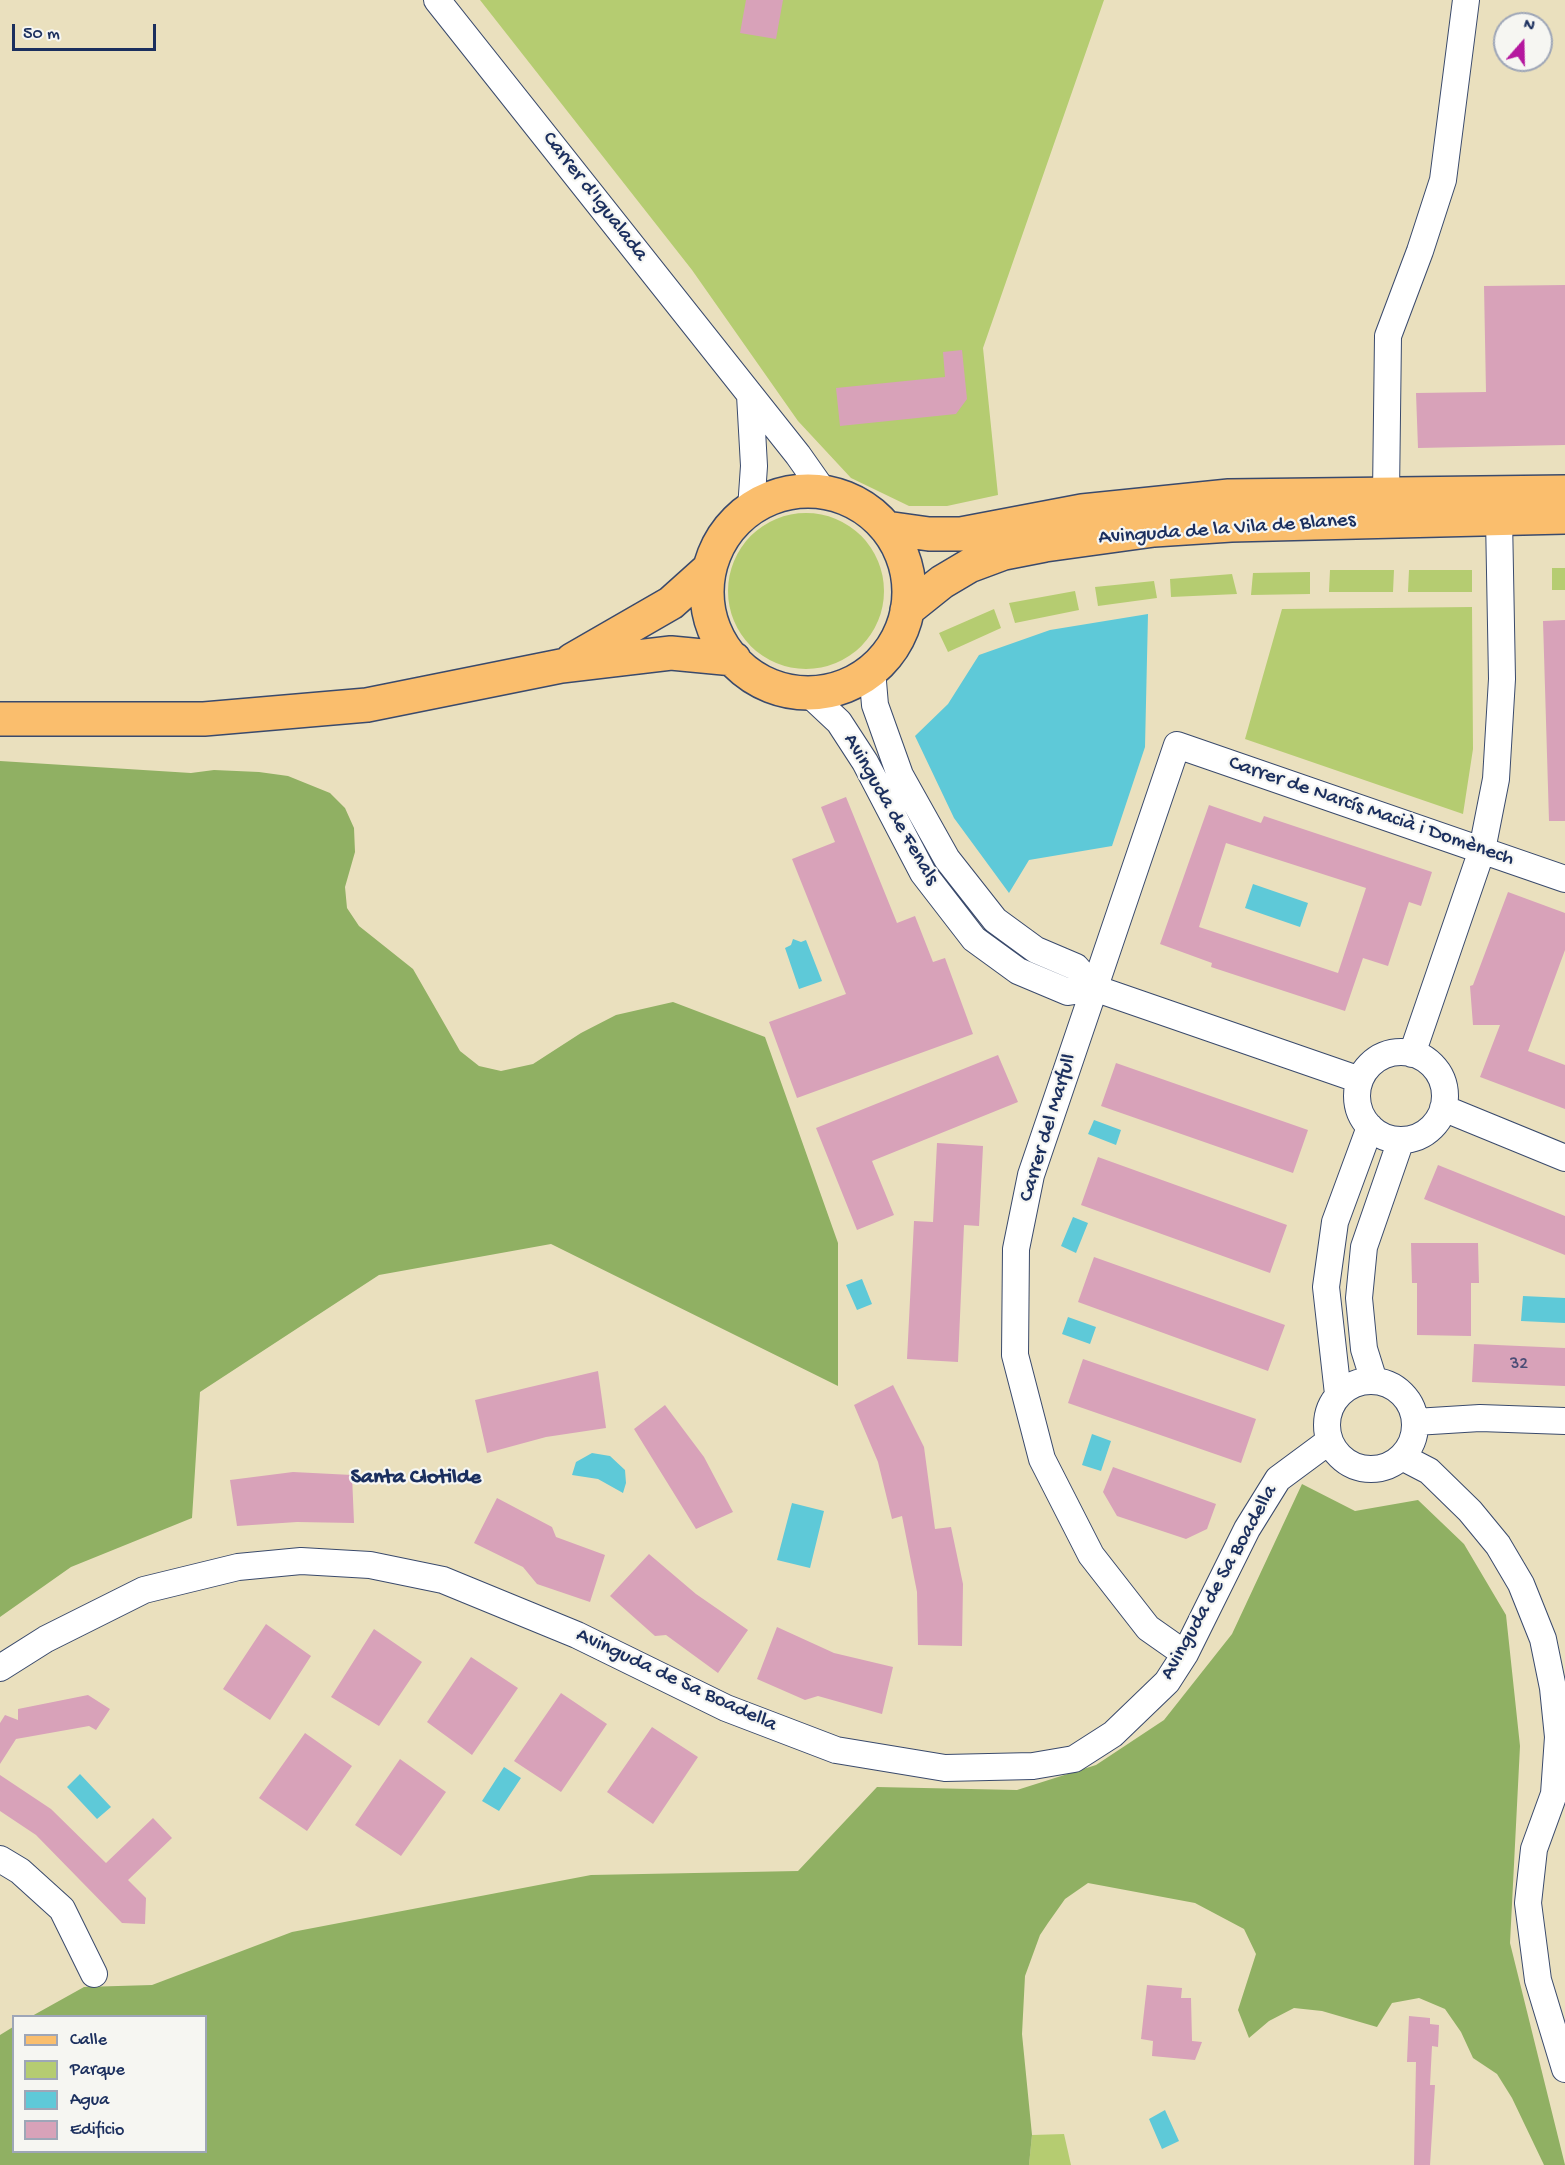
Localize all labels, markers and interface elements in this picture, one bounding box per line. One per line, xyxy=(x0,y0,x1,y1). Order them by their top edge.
scale bar xyxy=(15,12,159,50)
north arrow xyxy=(1493,12,1553,72)
text: N xyxy=(1520,16,1537,37)
text: 50 m xyxy=(23,24,60,45)
street label: Carrer d'Igualada xyxy=(536,127,652,267)
street label: Avinguda de la Vila de Blanes xyxy=(1098,508,1356,552)
street label: Avinguda de Fenals xyxy=(836,730,944,890)
street label: Carrer de Narcís Macià i Domènech xyxy=(1225,751,1517,873)
street label: Carrer del Marfull xyxy=(1015,1051,1083,1205)
house number: 32 xyxy=(1510,1354,1528,1376)
district label: Santa Clotilde xyxy=(351,1466,481,1492)
street label: Avinguda de Sa Boadella xyxy=(1156,1481,1284,1685)
street label: Avinguda de Sa Boadella xyxy=(572,1623,780,1739)
legend xyxy=(12,2015,207,2153)
text: Calle xyxy=(70,2030,107,2051)
text: Parque xyxy=(70,2060,125,2081)
text: Agua xyxy=(70,2090,109,2111)
text: Edificio xyxy=(70,2120,124,2141)

